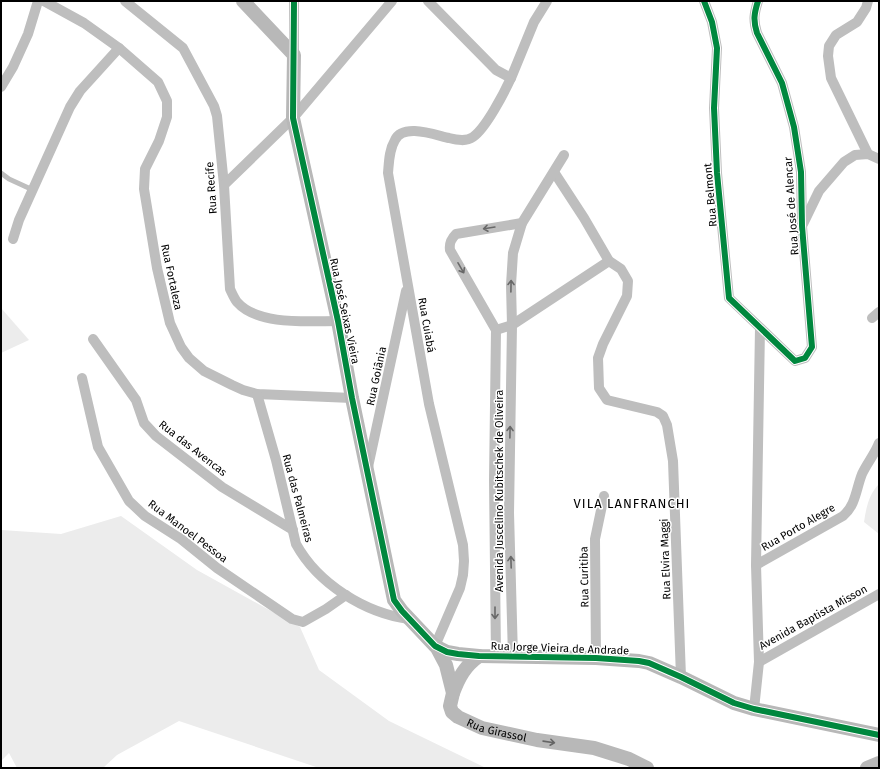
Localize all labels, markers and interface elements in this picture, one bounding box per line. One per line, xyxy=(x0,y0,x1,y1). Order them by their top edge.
street label: Rua José de Alencar xyxy=(782,156,801,256)
street label: Rua Recife xyxy=(203,161,220,215)
street label: Rua Belmont xyxy=(701,162,720,227)
one-way arrow xyxy=(483,224,496,232)
street label: Rua Fortaleza xyxy=(158,243,185,311)
street label: Rua José Seixas Vieira xyxy=(327,257,362,365)
one-way arrow xyxy=(457,262,465,274)
one-way arrow xyxy=(507,280,515,293)
street label: Rua Cuiabá xyxy=(415,296,438,354)
street label: Rua Goiânia xyxy=(364,345,389,407)
street label: Avenida Juscelino Kubitschek de Oliveira xyxy=(493,390,506,592)
street label: Rua das Avencas xyxy=(156,418,229,479)
one-way arrow xyxy=(506,426,514,439)
street label: Rua das Palmeiras xyxy=(279,453,316,544)
district label: VILA LANFRANCHI xyxy=(574,496,690,511)
street label: Rua Manoel Pessoa xyxy=(145,497,230,565)
street label: Rua Porto Alegre xyxy=(759,501,837,554)
street label: Rua Elvira Maggi xyxy=(658,518,673,600)
street label: Rua Curitiba xyxy=(577,546,592,608)
one-way arrow xyxy=(507,556,515,569)
street label: Avenida Baptista Misson xyxy=(757,582,870,653)
one-way arrow xyxy=(491,606,499,619)
street label: Rua Jorge Vieira de Andrade xyxy=(491,640,629,657)
street label: Rua Girassol xyxy=(465,716,528,745)
one-way arrow xyxy=(542,738,555,746)

